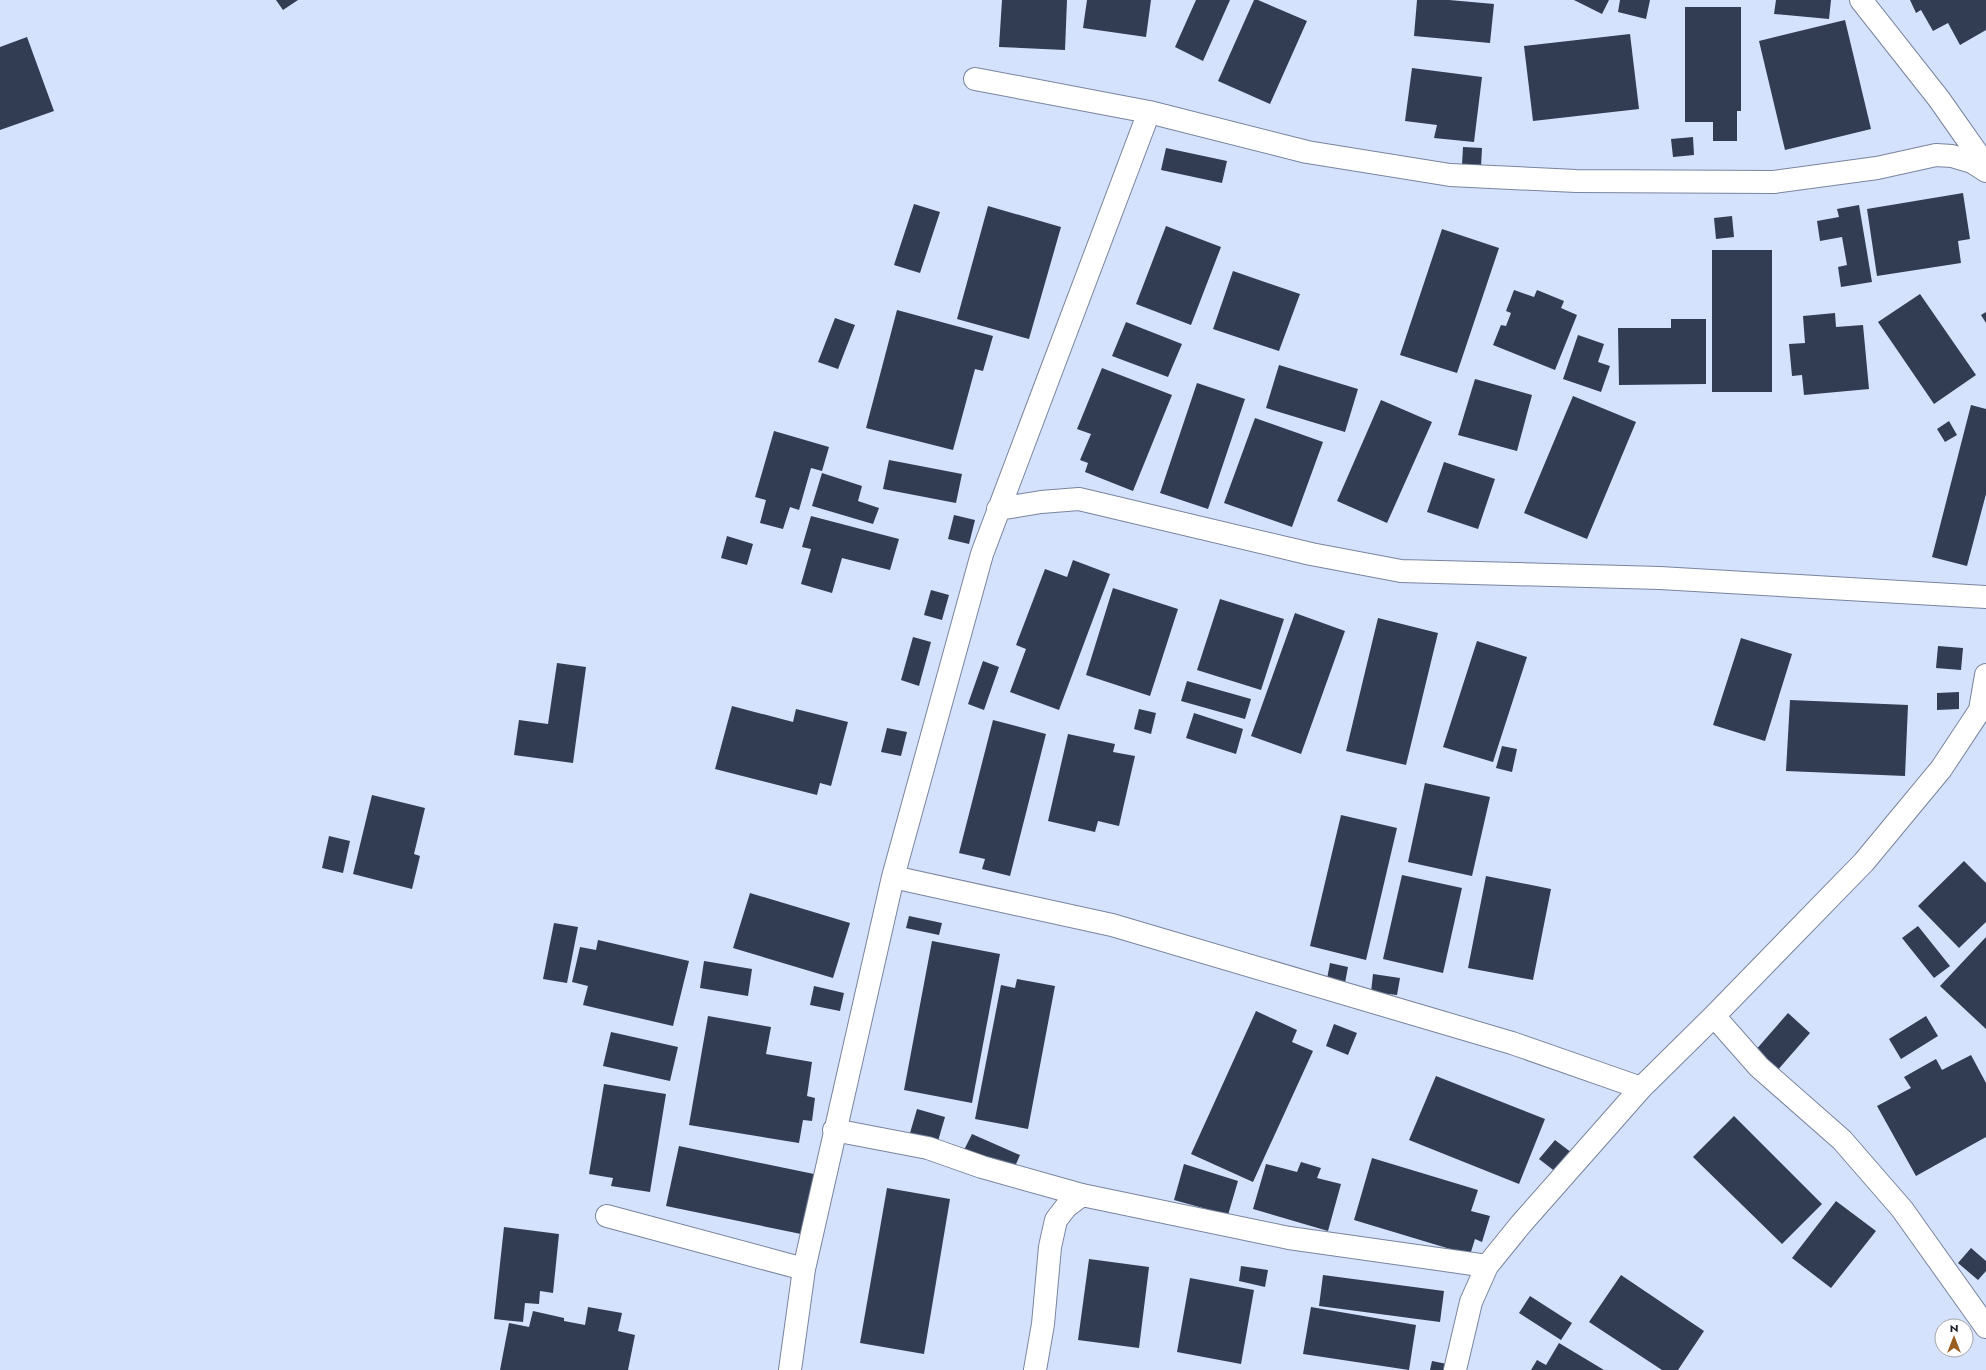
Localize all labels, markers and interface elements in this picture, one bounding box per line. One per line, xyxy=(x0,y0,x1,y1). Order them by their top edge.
north arrow xyxy=(1934,1318,1974,1358)
text: N xyxy=(1950,1320,1958,1336)

